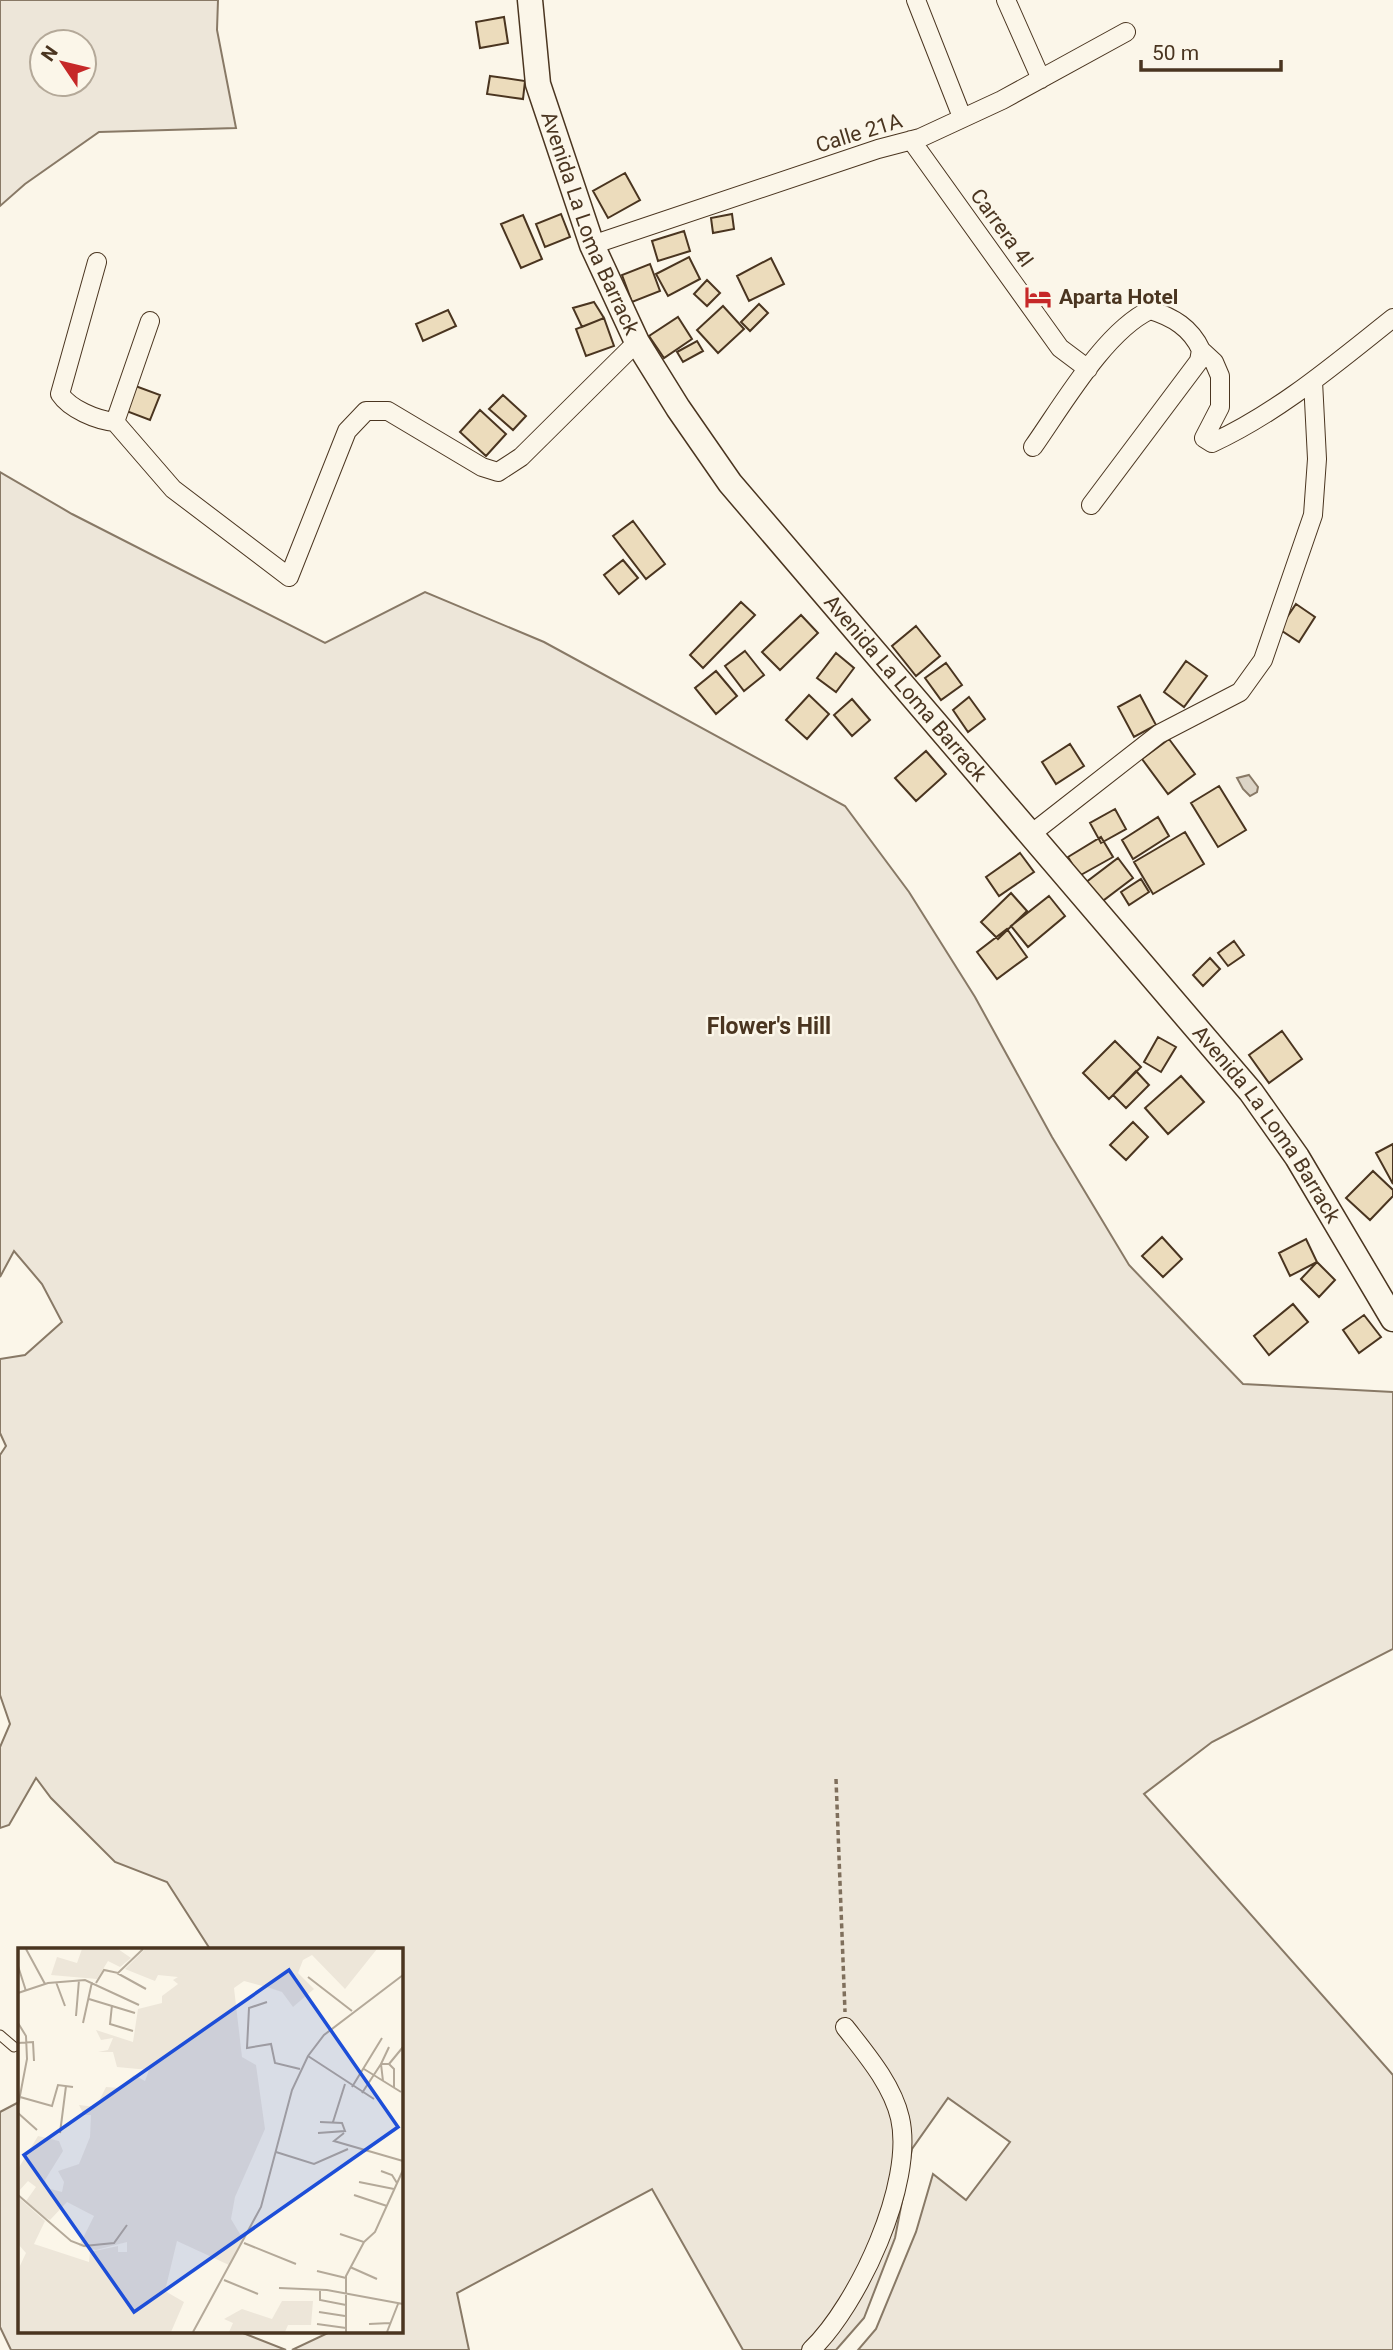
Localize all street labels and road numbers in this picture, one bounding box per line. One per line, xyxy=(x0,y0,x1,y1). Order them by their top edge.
street label: Calle 21A xyxy=(813,108,905,157)
street label: Avenida La Loma Barrack xyxy=(536,109,644,339)
street label: Carrera 4I xyxy=(966,184,1038,272)
street label: Avenida La Loma Barrack xyxy=(819,590,992,786)
street label: Avenida La Loma Barrack xyxy=(1188,1021,1345,1228)

